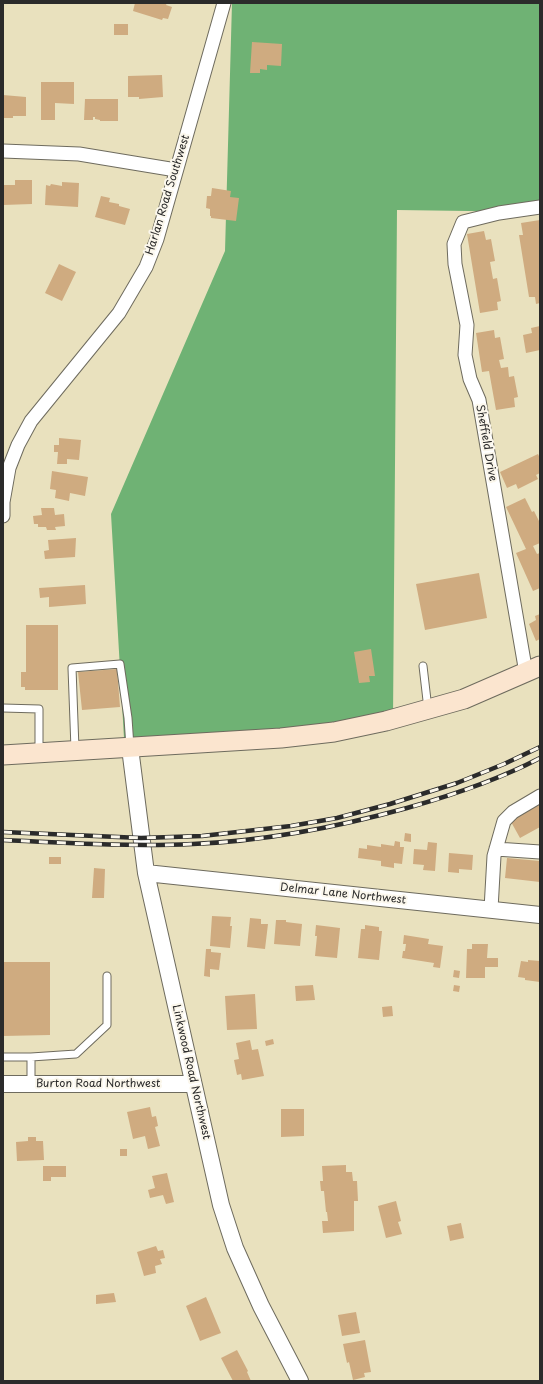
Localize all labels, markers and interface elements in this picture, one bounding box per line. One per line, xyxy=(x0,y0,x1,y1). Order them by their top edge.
street label: Harlan Road Southwest xyxy=(143,133,193,257)
street label: Sheffield Drive xyxy=(473,404,499,482)
street label: Delmar Lane Northwest xyxy=(279,881,407,907)
street label: Linkwood Road Northwest xyxy=(169,1003,213,1141)
street label: Burton Road Northwest xyxy=(36,1077,160,1091)

